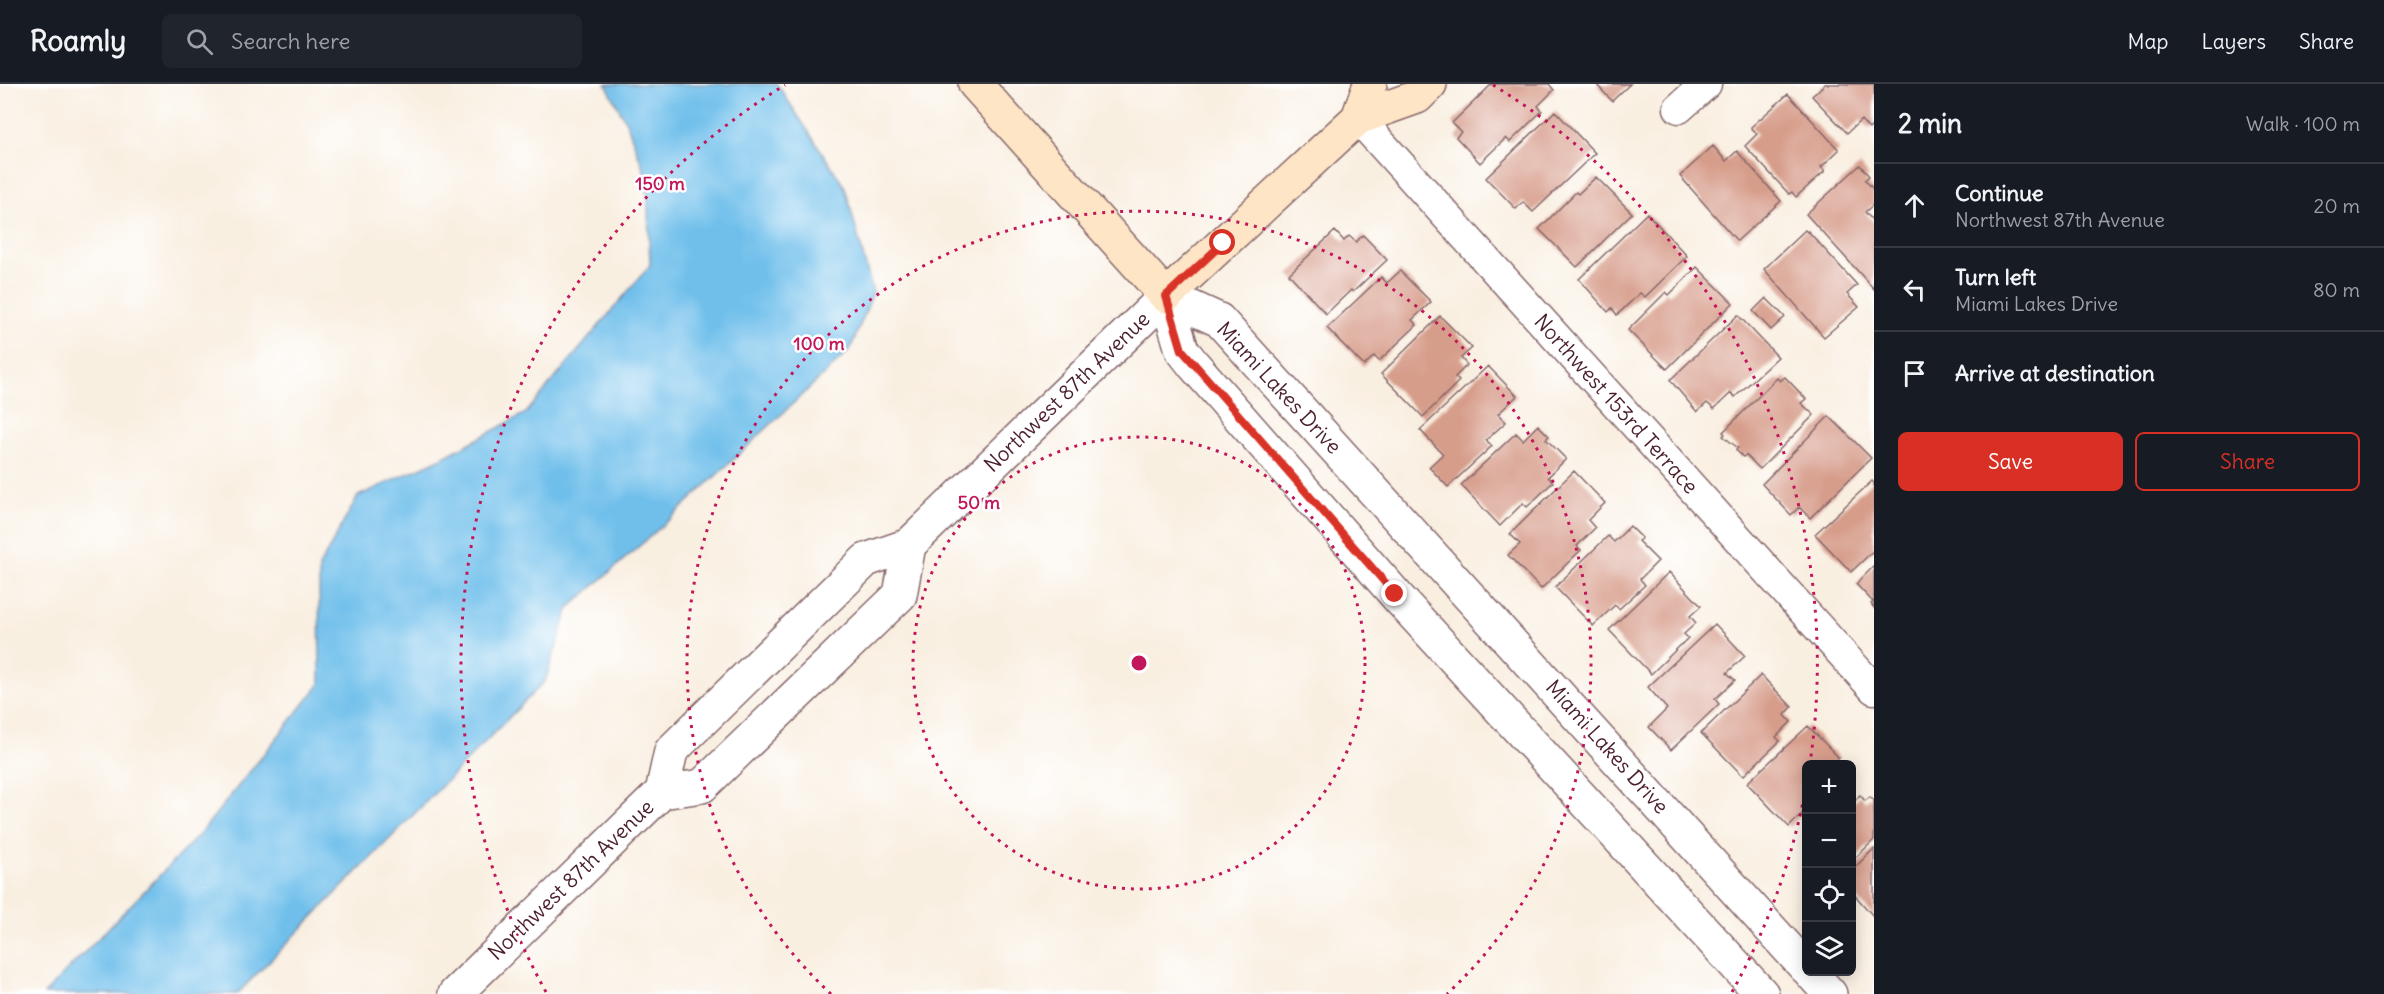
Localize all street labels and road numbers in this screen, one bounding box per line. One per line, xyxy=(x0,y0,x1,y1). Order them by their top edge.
street label: Northwest 87th Avenue xyxy=(978,305,1155,478)
street label: Northwest 153rd Terrace xyxy=(1529,308,1704,499)
street label: Miami Lakes Drive xyxy=(1211,316,1348,459)
street label: Miami Lakes Drive xyxy=(1540,674,1675,819)
street label: Northwest 87th Avenue xyxy=(482,793,659,966)

